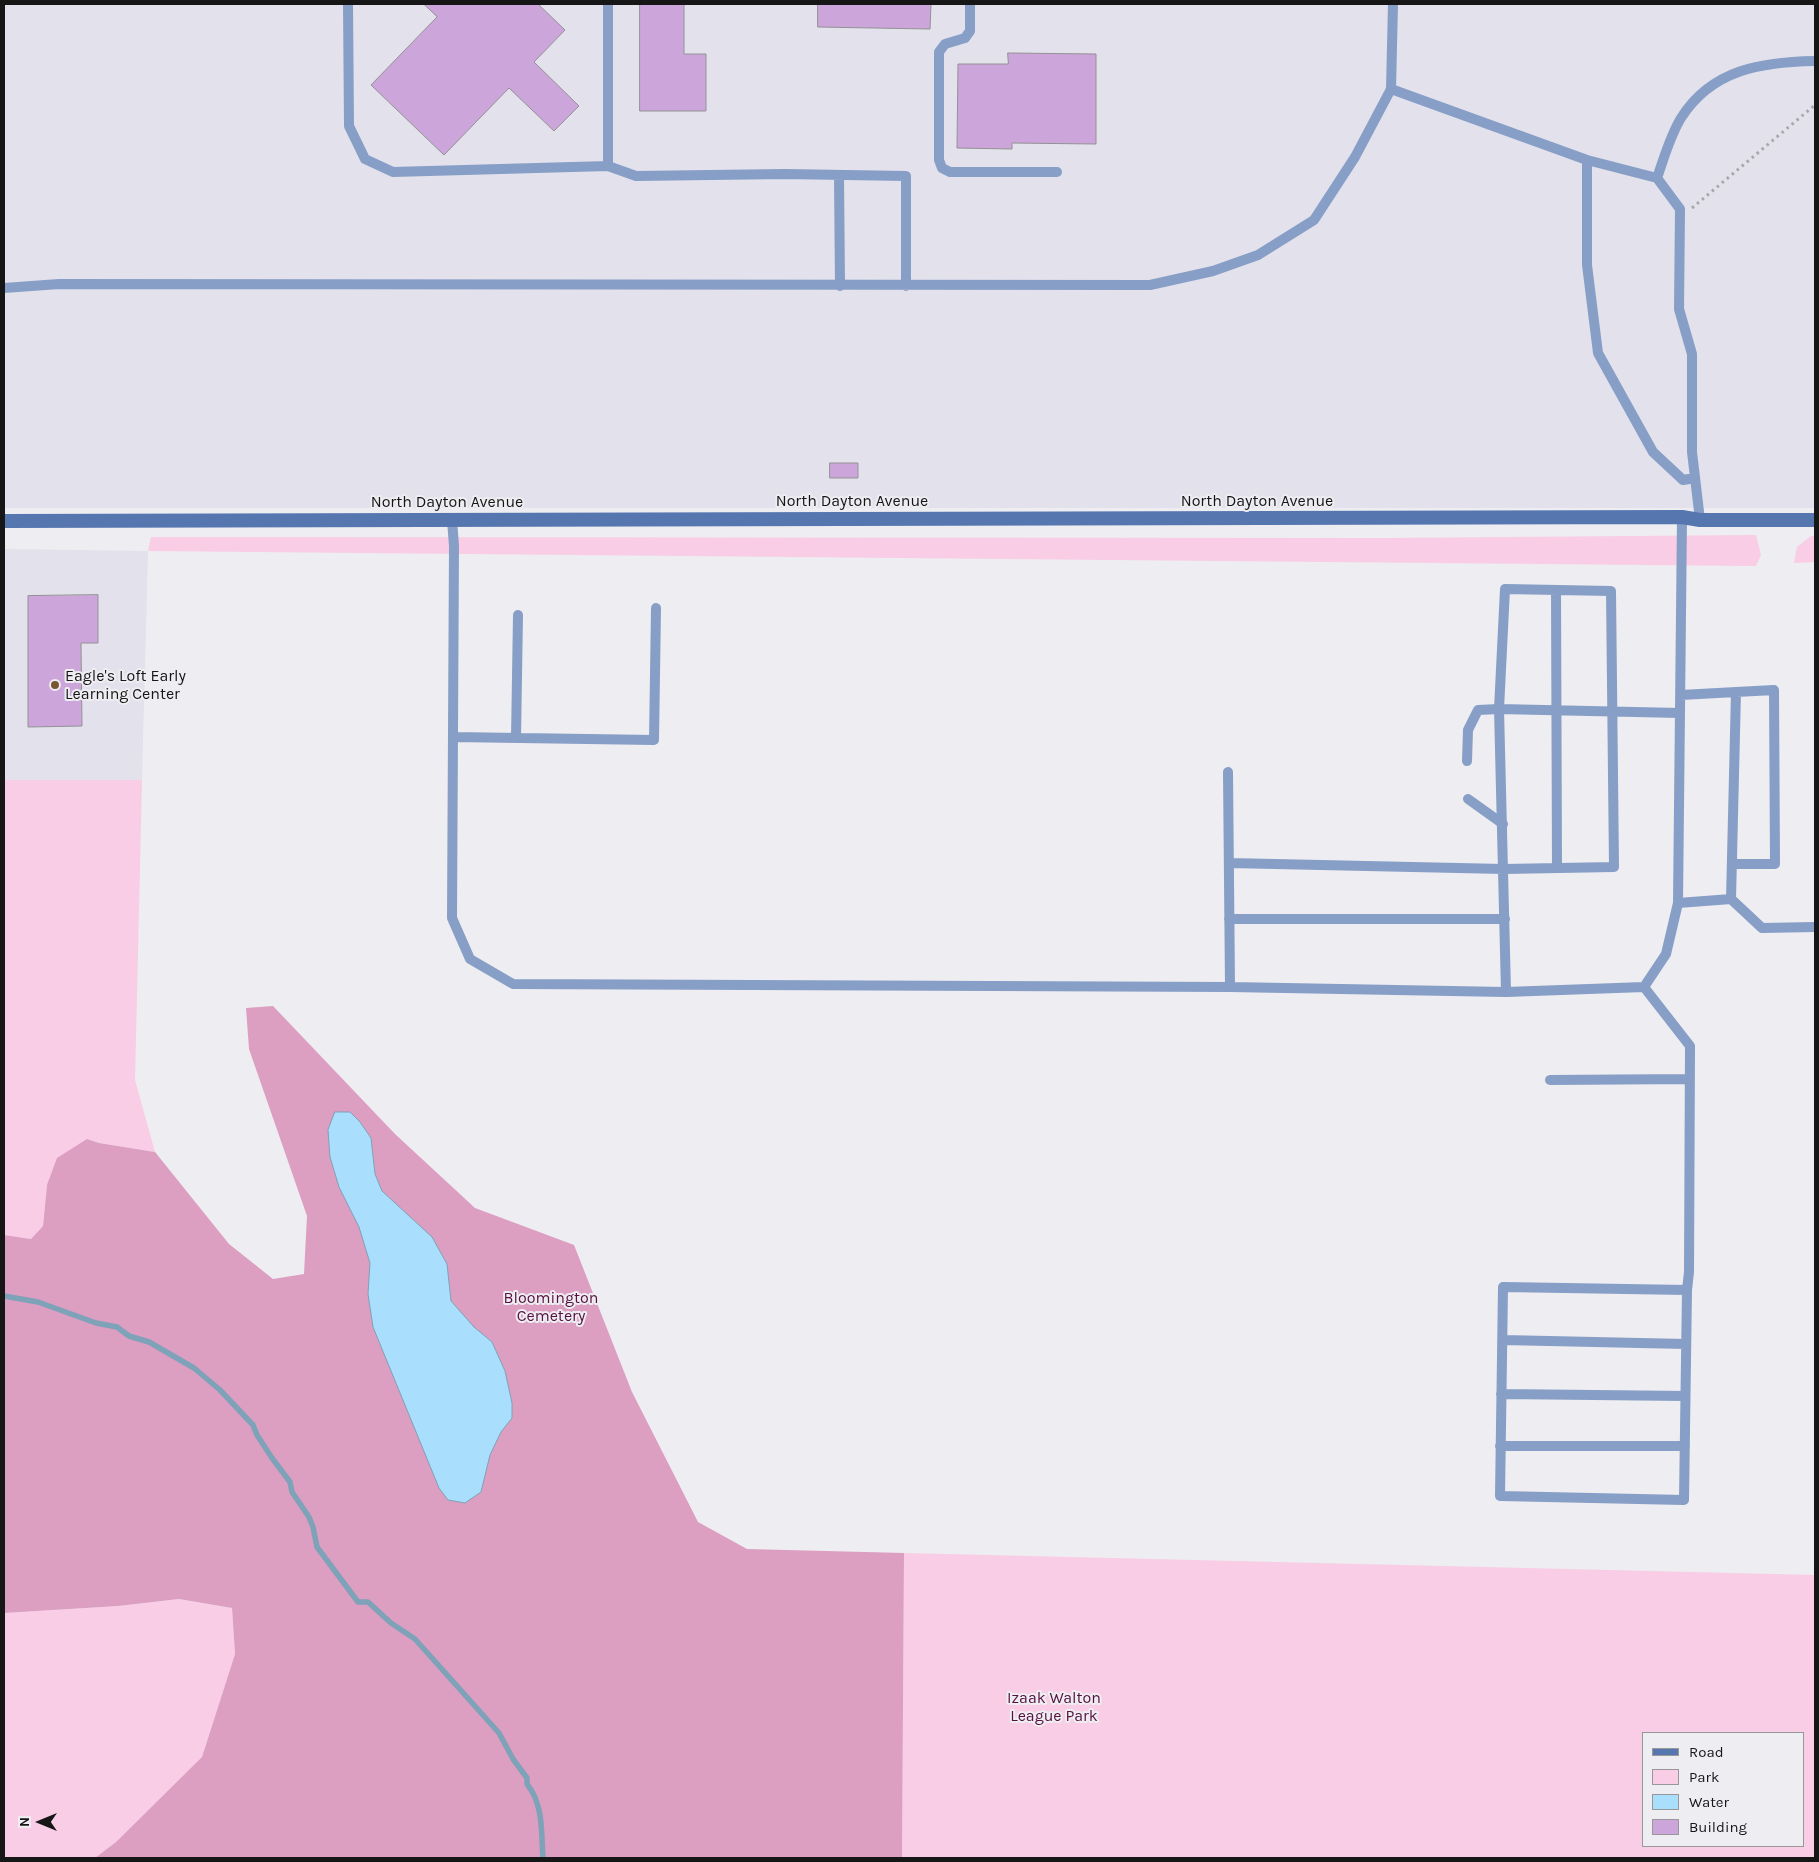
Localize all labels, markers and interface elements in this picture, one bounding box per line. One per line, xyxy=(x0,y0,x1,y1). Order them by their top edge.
street label: North Dayton Avenue xyxy=(776,491,928,511)
street label: North Dayton Avenue xyxy=(1181,491,1333,511)
street label: North Dayton Avenue xyxy=(371,492,523,512)
place label: Eagle's Loft Early Learning Center xyxy=(65,666,186,704)
marker: Eagle's Loft Early Learning Center xyxy=(49,679,61,691)
park label: Bloomington Cemetery xyxy=(504,1288,598,1326)
park label: Izaak Walton League Park xyxy=(1007,1688,1101,1726)
legend xyxy=(1642,1732,1804,1847)
text: Road xyxy=(1689,1743,1724,1761)
text: Park xyxy=(1689,1768,1719,1786)
text: Water xyxy=(1689,1793,1729,1811)
north arrow xyxy=(15,1797,65,1847)
text: N xyxy=(16,1817,33,1827)
text: Building xyxy=(1689,1818,1747,1836)

